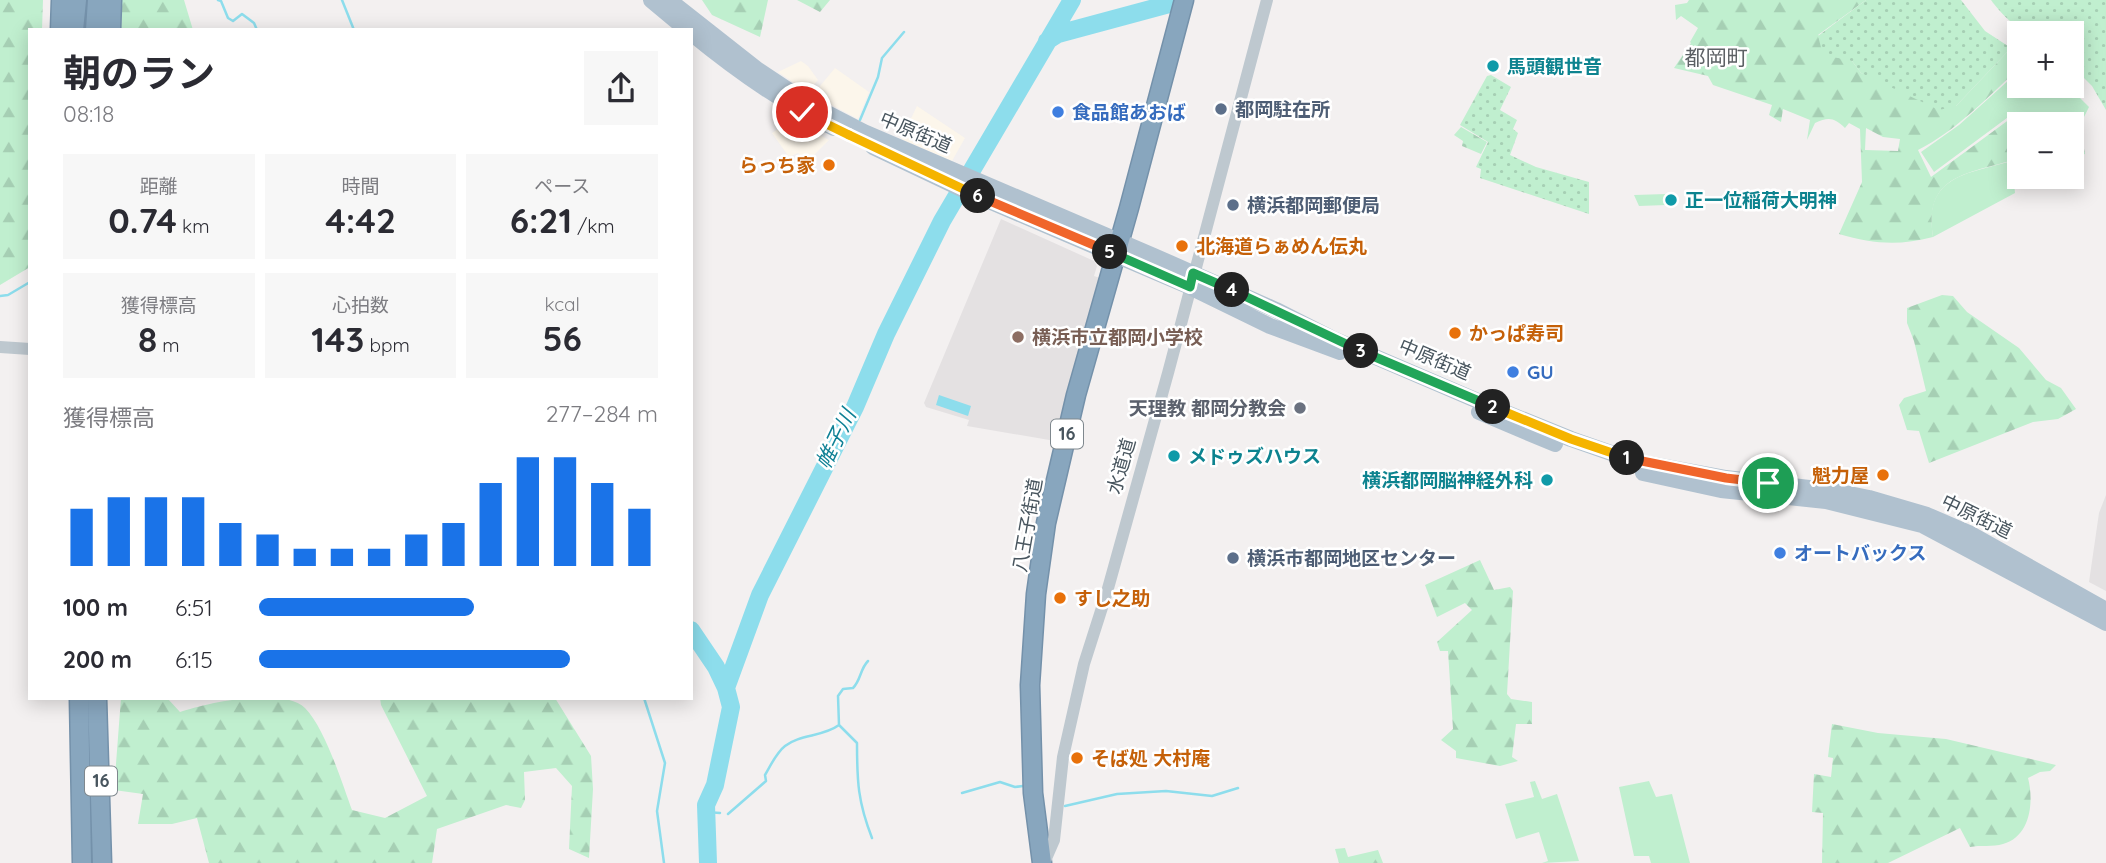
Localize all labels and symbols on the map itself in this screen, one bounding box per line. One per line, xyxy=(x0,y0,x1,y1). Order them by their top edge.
district label: 都岡町 xyxy=(1685,44,1748,70)
place label: 馬頭観世音 xyxy=(1507,54,1602,78)
marker: 馬頭観世音 xyxy=(1485,58,1501,74)
pin xyxy=(772,82,832,142)
place label: 都岡駐在所 xyxy=(1235,97,1330,121)
place label: 食品館あおば xyxy=(1072,100,1186,124)
marker: 都岡駐在所 xyxy=(1213,101,1229,117)
marker: 食品館あおば xyxy=(1050,104,1066,120)
street label: 中原街道 xyxy=(876,106,956,158)
place label: らっち家 xyxy=(739,153,815,177)
marker: らっち家 xyxy=(821,157,837,173)
pin: 6 xyxy=(960,178,996,214)
place label: 正一位稲荷大明神 xyxy=(1685,188,1837,212)
marker: 正一位稲荷大明神 xyxy=(1663,192,1679,208)
place label: 横浜都岡郵便局 xyxy=(1247,193,1380,217)
marker: 横浜都岡郵便局 xyxy=(1225,197,1241,213)
pin: 5 xyxy=(1092,234,1128,270)
place label: 北海道らぁめん伝丸 xyxy=(1196,234,1367,258)
marker: 北海道らぁめん伝丸 xyxy=(1174,238,1190,254)
pin: 4 xyxy=(1214,272,1250,308)
place label: かっぱ寿司 xyxy=(1469,321,1564,345)
place label: 横浜市立都岡小学校 xyxy=(1032,325,1203,349)
marker: かっぱ寿司 xyxy=(1447,325,1463,341)
marker: 横浜市立都岡小学校 xyxy=(1010,329,1026,345)
street label: 中原街道 xyxy=(1395,333,1475,385)
pin: 3 xyxy=(1344,334,1378,368)
place label: GU xyxy=(1527,360,1554,384)
marker: GU xyxy=(1505,364,1521,380)
pin: 2 xyxy=(1476,390,1510,424)
place label: 天理教 都岡分教会 xyxy=(1129,396,1286,420)
marker: 天理教 都岡分教会 xyxy=(1292,400,1308,416)
water label: 帷子川 xyxy=(810,403,861,473)
road number: 16 xyxy=(1051,420,1083,448)
street label: 水道道 xyxy=(1102,435,1140,497)
pin: 1 xyxy=(1610,440,1644,476)
place label: メドゥズハウス xyxy=(1188,444,1321,468)
marker: メドゥズハウス xyxy=(1166,448,1182,464)
pin xyxy=(1738,453,1798,513)
place label: 魁力屋 xyxy=(1812,463,1869,487)
marker: 魁力屋 xyxy=(1875,467,1891,483)
place label: 横浜都岡脳神経外科 xyxy=(1362,468,1533,492)
marker: 横浜都岡脳神経外科 xyxy=(1539,472,1555,488)
street label: 八王子街道 xyxy=(1007,476,1047,574)
street label: 中原街道 xyxy=(1938,489,2016,543)
place label: オートバックス xyxy=(1794,541,1926,565)
marker: オートバックス xyxy=(1772,545,1788,561)
place label: 横浜市都岡地区センター xyxy=(1247,546,1456,570)
marker: 横浜市都岡地区センター xyxy=(1225,550,1241,566)
place label: すし之助 xyxy=(1074,586,1150,610)
marker: すし之助 xyxy=(1052,590,1068,606)
place label: そば処 大村庵 xyxy=(1091,746,1210,770)
marker: そば処 大村庵 xyxy=(1069,750,1085,766)
road number: 16 xyxy=(85,766,117,796)

